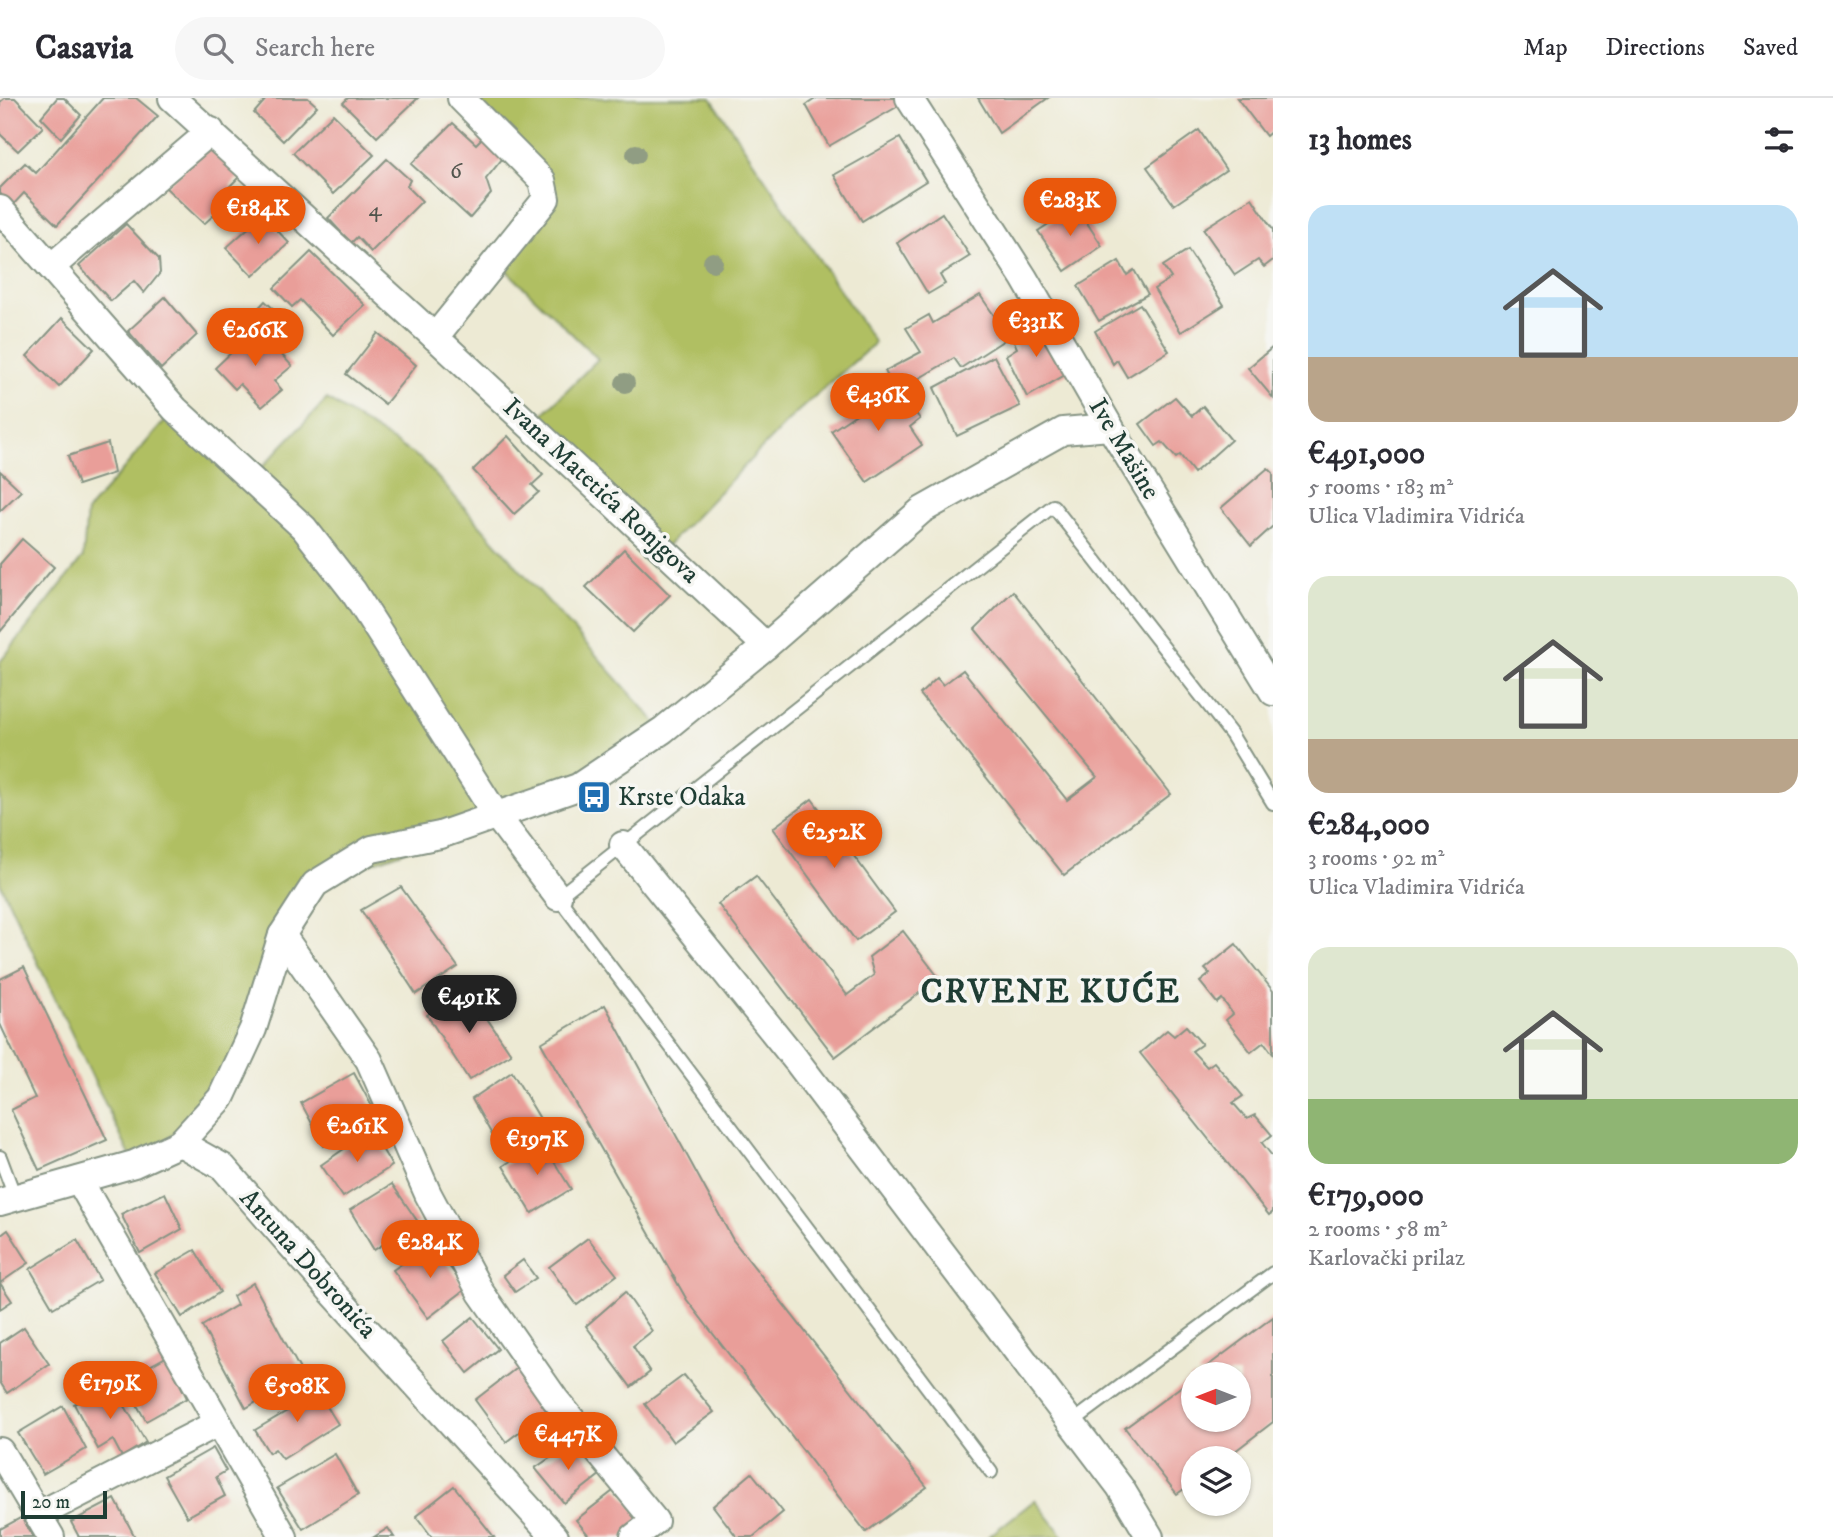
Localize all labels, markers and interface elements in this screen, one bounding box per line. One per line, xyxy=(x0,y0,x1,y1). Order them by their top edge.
search box xyxy=(175,17,665,80)
text: Casavia xyxy=(35,28,133,69)
icon: search xyxy=(199,29,237,67)
text: Search here xyxy=(255,32,375,65)
text: Map xyxy=(1523,33,1568,63)
text: Directions xyxy=(1606,33,1705,63)
text: Saved xyxy=(1743,33,1798,63)
icon: filters xyxy=(1760,121,1798,159)
text: 13 homes xyxy=(1308,122,1412,159)
house number: 6 xyxy=(450,157,463,186)
pin: €283K xyxy=(1021,178,1119,238)
pin: €184K xyxy=(209,186,307,246)
text: €283K xyxy=(1039,186,1101,215)
text: €184K xyxy=(227,194,289,223)
house number: 4 xyxy=(368,195,382,224)
icon: home xyxy=(1490,250,1616,376)
pin: €331K xyxy=(987,300,1085,359)
text: €331K xyxy=(1008,307,1064,336)
pin: €266K xyxy=(206,308,304,368)
text: €266K xyxy=(223,316,287,345)
pin: €436K xyxy=(829,374,927,433)
text: €436K xyxy=(846,381,910,410)
street label: Ivana Matetića Ronjgova xyxy=(496,391,706,591)
street label: Ive Mašine xyxy=(1081,392,1167,506)
text: €491,000 xyxy=(1308,436,1425,473)
text: 5 rooms · 183 m² xyxy=(1308,473,1453,502)
text: Ulica Vladimira Vidrića xyxy=(1308,502,1525,531)
icon: home xyxy=(1490,621,1616,747)
bus stop icon: Krste Odaka xyxy=(575,778,613,816)
place label: Krste Odaka xyxy=(618,781,746,814)
text: €284,000 xyxy=(1308,807,1430,844)
pin: €252K xyxy=(785,810,883,870)
text: €252K xyxy=(802,818,866,847)
text: 3 rooms · 92 m² xyxy=(1308,844,1445,873)
text: Ulica Vladimira Vidrića xyxy=(1308,873,1525,902)
district label: CRVENE KUĆE xyxy=(921,970,1181,1013)
pin: €491K xyxy=(420,976,518,1035)
text: €491K xyxy=(438,983,500,1012)
icon: home xyxy=(1490,992,1616,1118)
pin: €261K xyxy=(308,1104,406,1164)
text: €261K xyxy=(326,1112,388,1141)
pin: €197K xyxy=(488,1118,586,1177)
text: €197K xyxy=(506,1125,568,1154)
text: €179,000 xyxy=(1308,1178,1424,1215)
street label: Antuna Dobronića xyxy=(232,1182,384,1346)
text: 2 rooms · 58 m² xyxy=(1308,1215,1447,1244)
pin: €284K xyxy=(381,1220,479,1280)
text: €284K xyxy=(397,1228,463,1257)
text: Karlovački prilaz xyxy=(1308,1244,1465,1273)
pin: €179K xyxy=(61,1362,159,1421)
north arrow xyxy=(1181,1362,1251,1432)
map controls xyxy=(1181,1362,1251,1516)
pin: €508K xyxy=(248,1364,346,1424)
text: €179K xyxy=(79,1369,141,1398)
text: €508K xyxy=(265,1372,329,1401)
pin: €447K xyxy=(519,1412,617,1472)
text: €447K xyxy=(534,1420,602,1449)
button: layers xyxy=(1181,1446,1251,1516)
scale bar xyxy=(21,1488,107,1520)
text: 20 m xyxy=(32,1491,70,1514)

